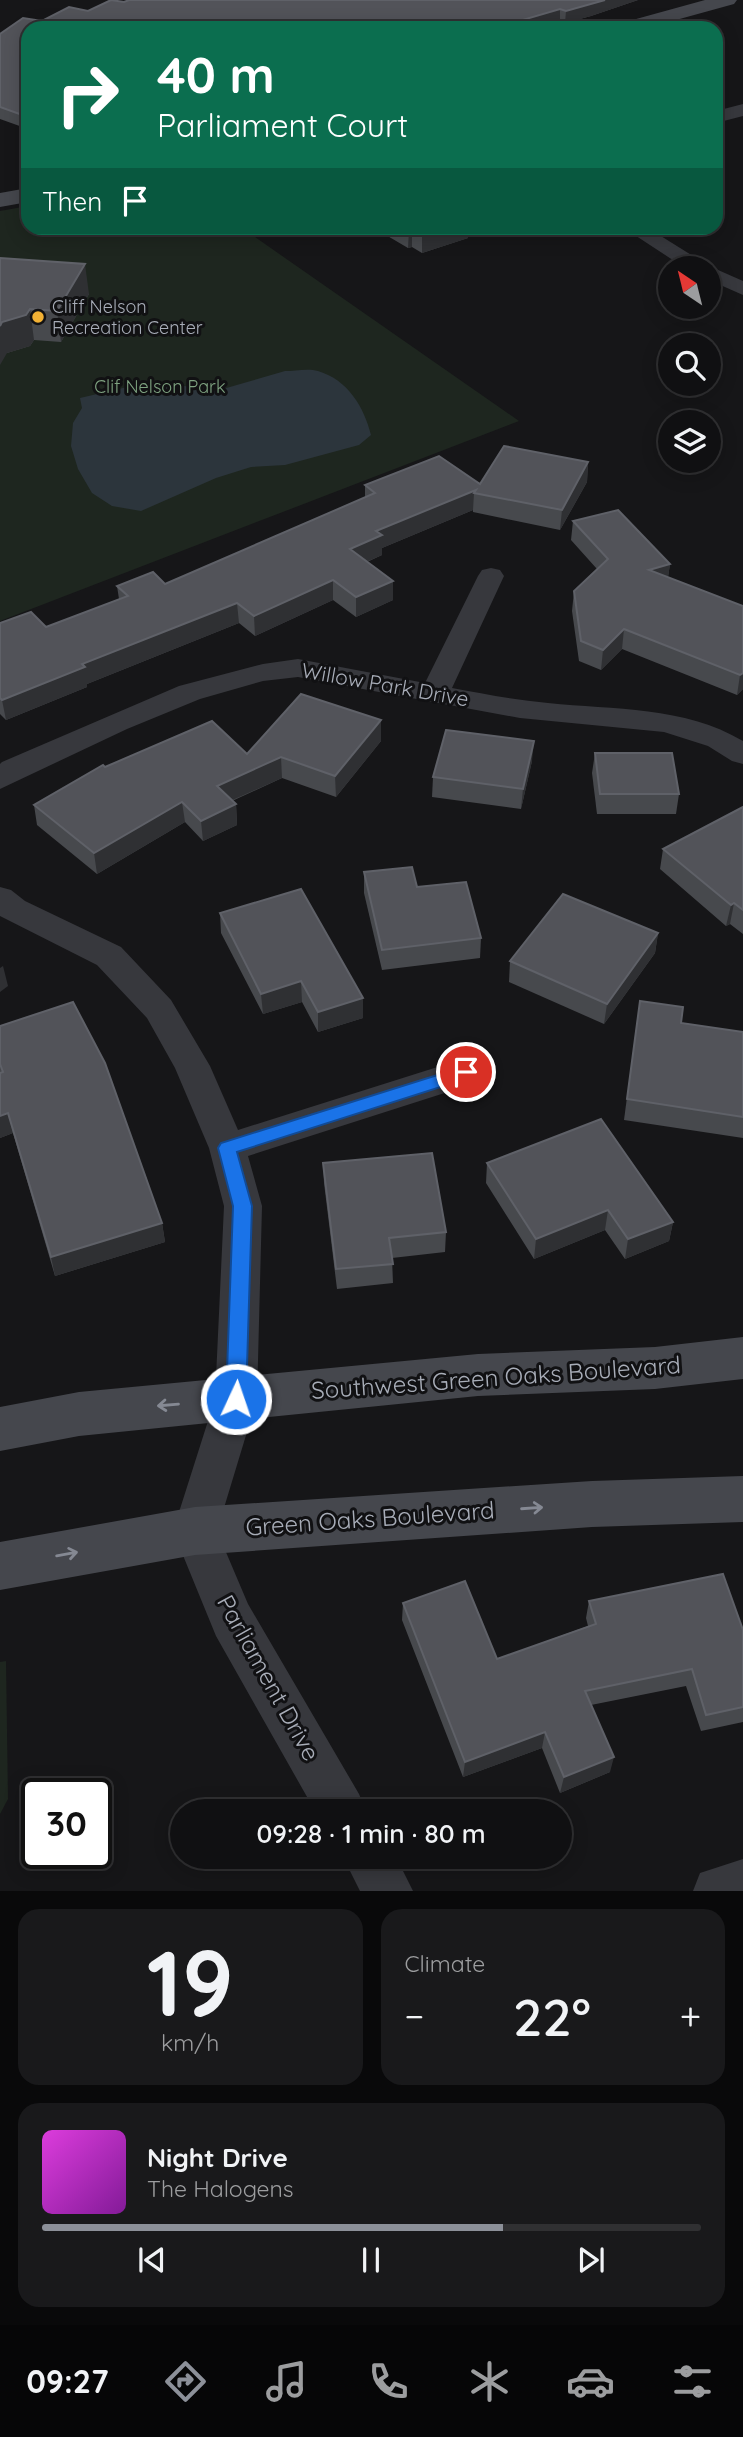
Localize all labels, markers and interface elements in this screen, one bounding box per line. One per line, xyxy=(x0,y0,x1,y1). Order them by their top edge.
text: 40 m xyxy=(157,44,275,105)
icon: right xyxy=(42,49,133,140)
text: Parliament Court xyxy=(157,105,408,145)
icon: arrive xyxy=(116,182,154,220)
text: Then xyxy=(42,185,102,218)
north arrow xyxy=(658,256,721,318)
map controls xyxy=(658,256,721,473)
place label: Cliff Nelson Recreation Center xyxy=(52,295,203,339)
marker: Cliff Nelson Recreation Center xyxy=(30,309,46,325)
button: search xyxy=(658,333,721,396)
park label: Clif Nelson Park xyxy=(94,375,226,398)
button: layers xyxy=(658,410,721,473)
street label: Willow Park Drive xyxy=(300,657,471,712)
pin xyxy=(436,1042,496,1102)
icon: arrive xyxy=(447,1053,485,1091)
street label: Southwest Green Oaks Boulevard xyxy=(310,1349,682,1405)
position arrow xyxy=(199,1362,273,1436)
one-way arrow xyxy=(158,1399,180,1412)
street label: Green Oaks Boulevard xyxy=(245,1494,495,1542)
one-way arrow xyxy=(520,1501,543,1514)
one-way arrow xyxy=(55,1547,78,1560)
street label: Parliament Drive xyxy=(211,1589,327,1766)
speed limit sign: 30 xyxy=(21,1778,112,1869)
text: 09:28 · 1 min · 80 m xyxy=(256,1817,486,1850)
text: 19 xyxy=(147,1925,234,2039)
text: Climate xyxy=(405,1949,485,1978)
text: 22° xyxy=(513,1984,591,2049)
text: − xyxy=(405,1992,424,2040)
text: + xyxy=(680,1992,701,2040)
text: km/h xyxy=(161,2028,219,2057)
text: Night Drive xyxy=(147,2141,288,2174)
text: The Halogens xyxy=(147,2174,294,2203)
icon: previous xyxy=(133,2241,171,2279)
icon: pause xyxy=(352,2241,390,2279)
icon: next xyxy=(572,2241,610,2279)
icon: directions xyxy=(161,2357,210,2406)
icon: music xyxy=(262,2357,311,2406)
icon: phone xyxy=(364,2357,413,2406)
icon: climate xyxy=(465,2357,514,2406)
icon: car xyxy=(566,2357,615,2406)
icon: filters xyxy=(668,2357,717,2406)
text: 09:27 xyxy=(26,2361,109,2401)

